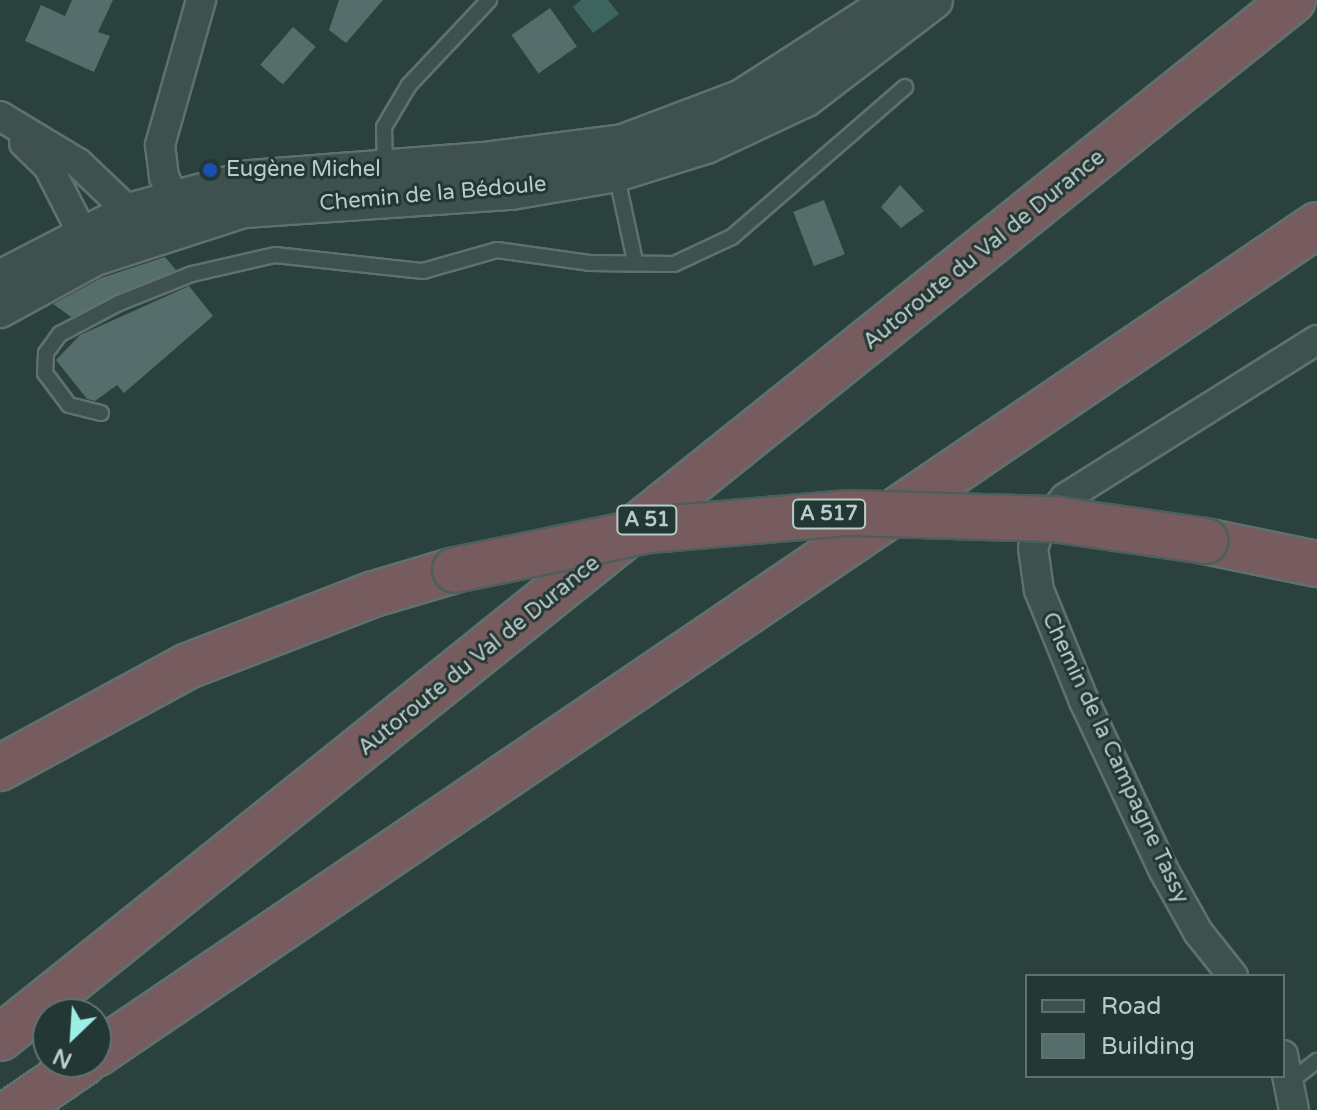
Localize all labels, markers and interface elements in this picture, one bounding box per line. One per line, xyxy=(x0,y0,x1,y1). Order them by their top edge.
street label: Autoroute du Val de Durance xyxy=(858,144,1110,356)
place label: Eugène Michel xyxy=(226,157,381,183)
marker: Eugène Michel xyxy=(201,161,219,179)
street label: Chemin de la Bédoule xyxy=(318,171,548,217)
road number: A 517 xyxy=(791,498,867,530)
road number: A 51 xyxy=(615,504,679,536)
street label: Autoroute du Val de Durance xyxy=(353,550,605,762)
street label: Chemin de la Campagne Tassy xyxy=(1036,608,1194,908)
legend xyxy=(1025,974,1285,1078)
text: Road xyxy=(1101,992,1161,1021)
north arrow xyxy=(32,998,112,1078)
text: Building xyxy=(1101,1032,1195,1061)
text: N xyxy=(49,1042,76,1073)

